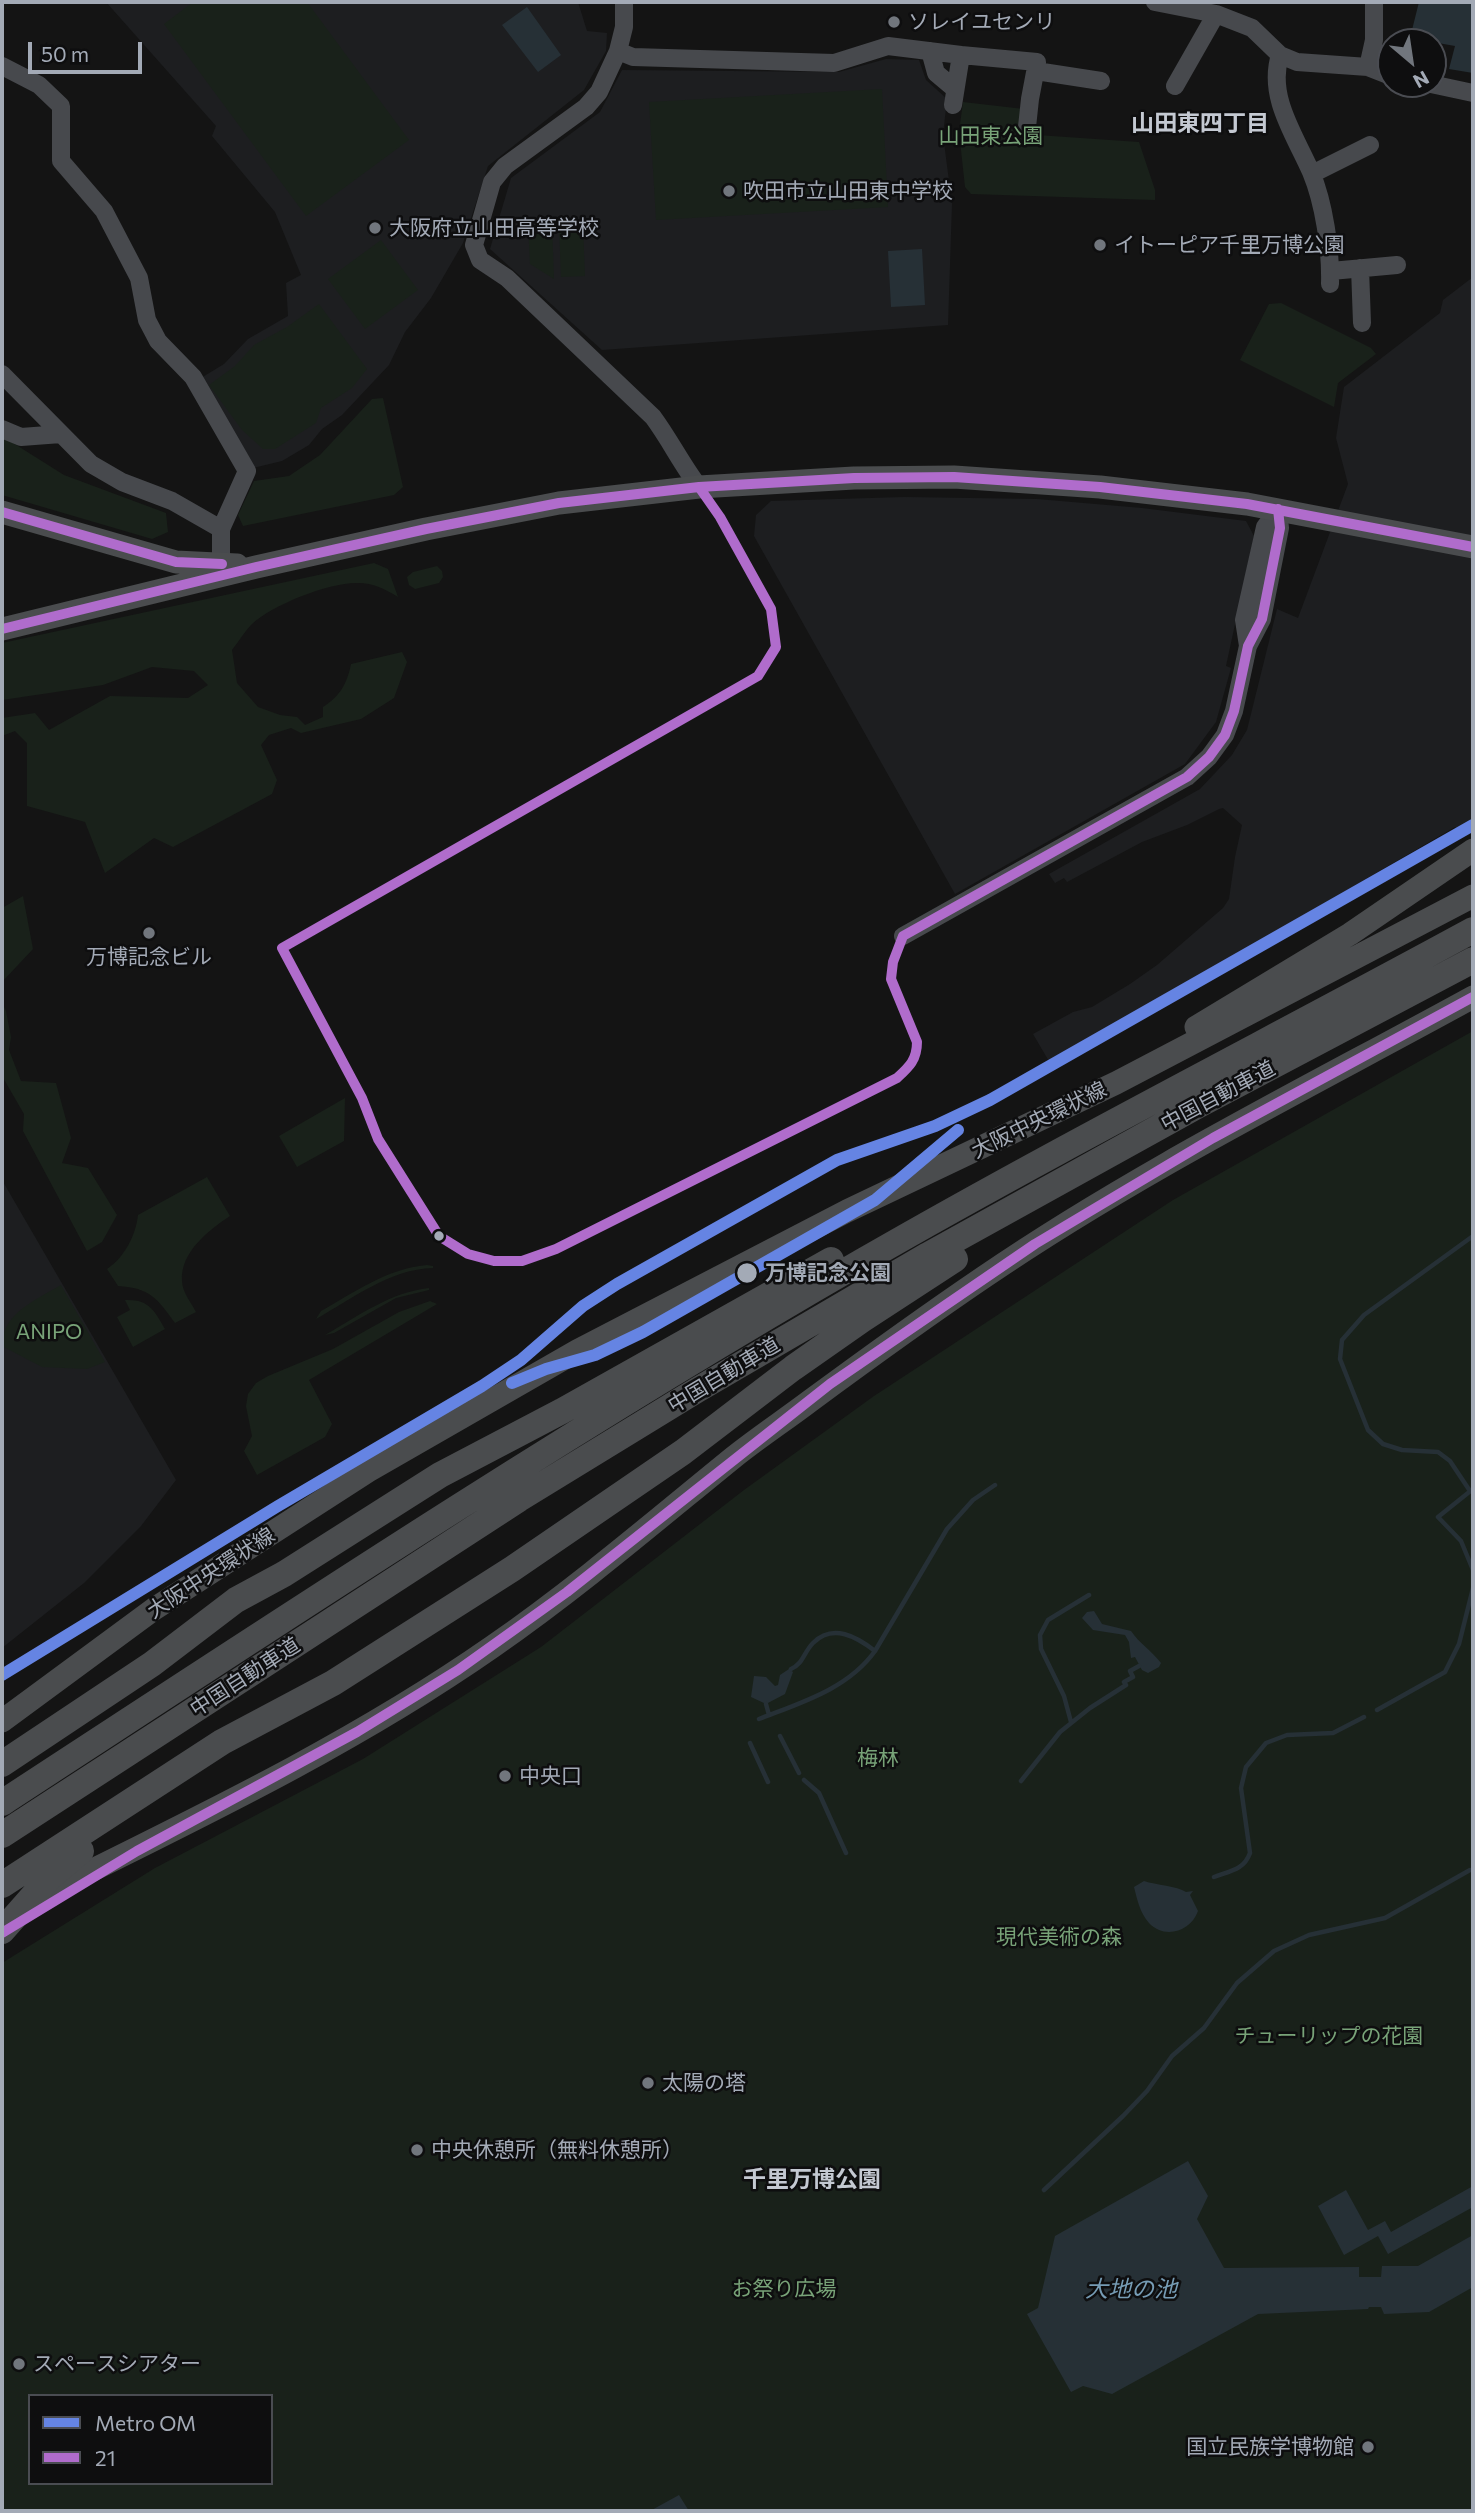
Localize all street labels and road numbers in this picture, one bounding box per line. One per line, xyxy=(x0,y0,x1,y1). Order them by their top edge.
street label: 中国自動車道 xyxy=(1156,1055,1280,1137)
street label: 大阪中央環状線 xyxy=(967,1076,1111,1164)
street label: 中国自動車道 xyxy=(664,1332,784,1418)
street label: 大阪中央環状線 xyxy=(142,1522,280,1624)
street label: 中国自動車道 xyxy=(185,1632,305,1722)

